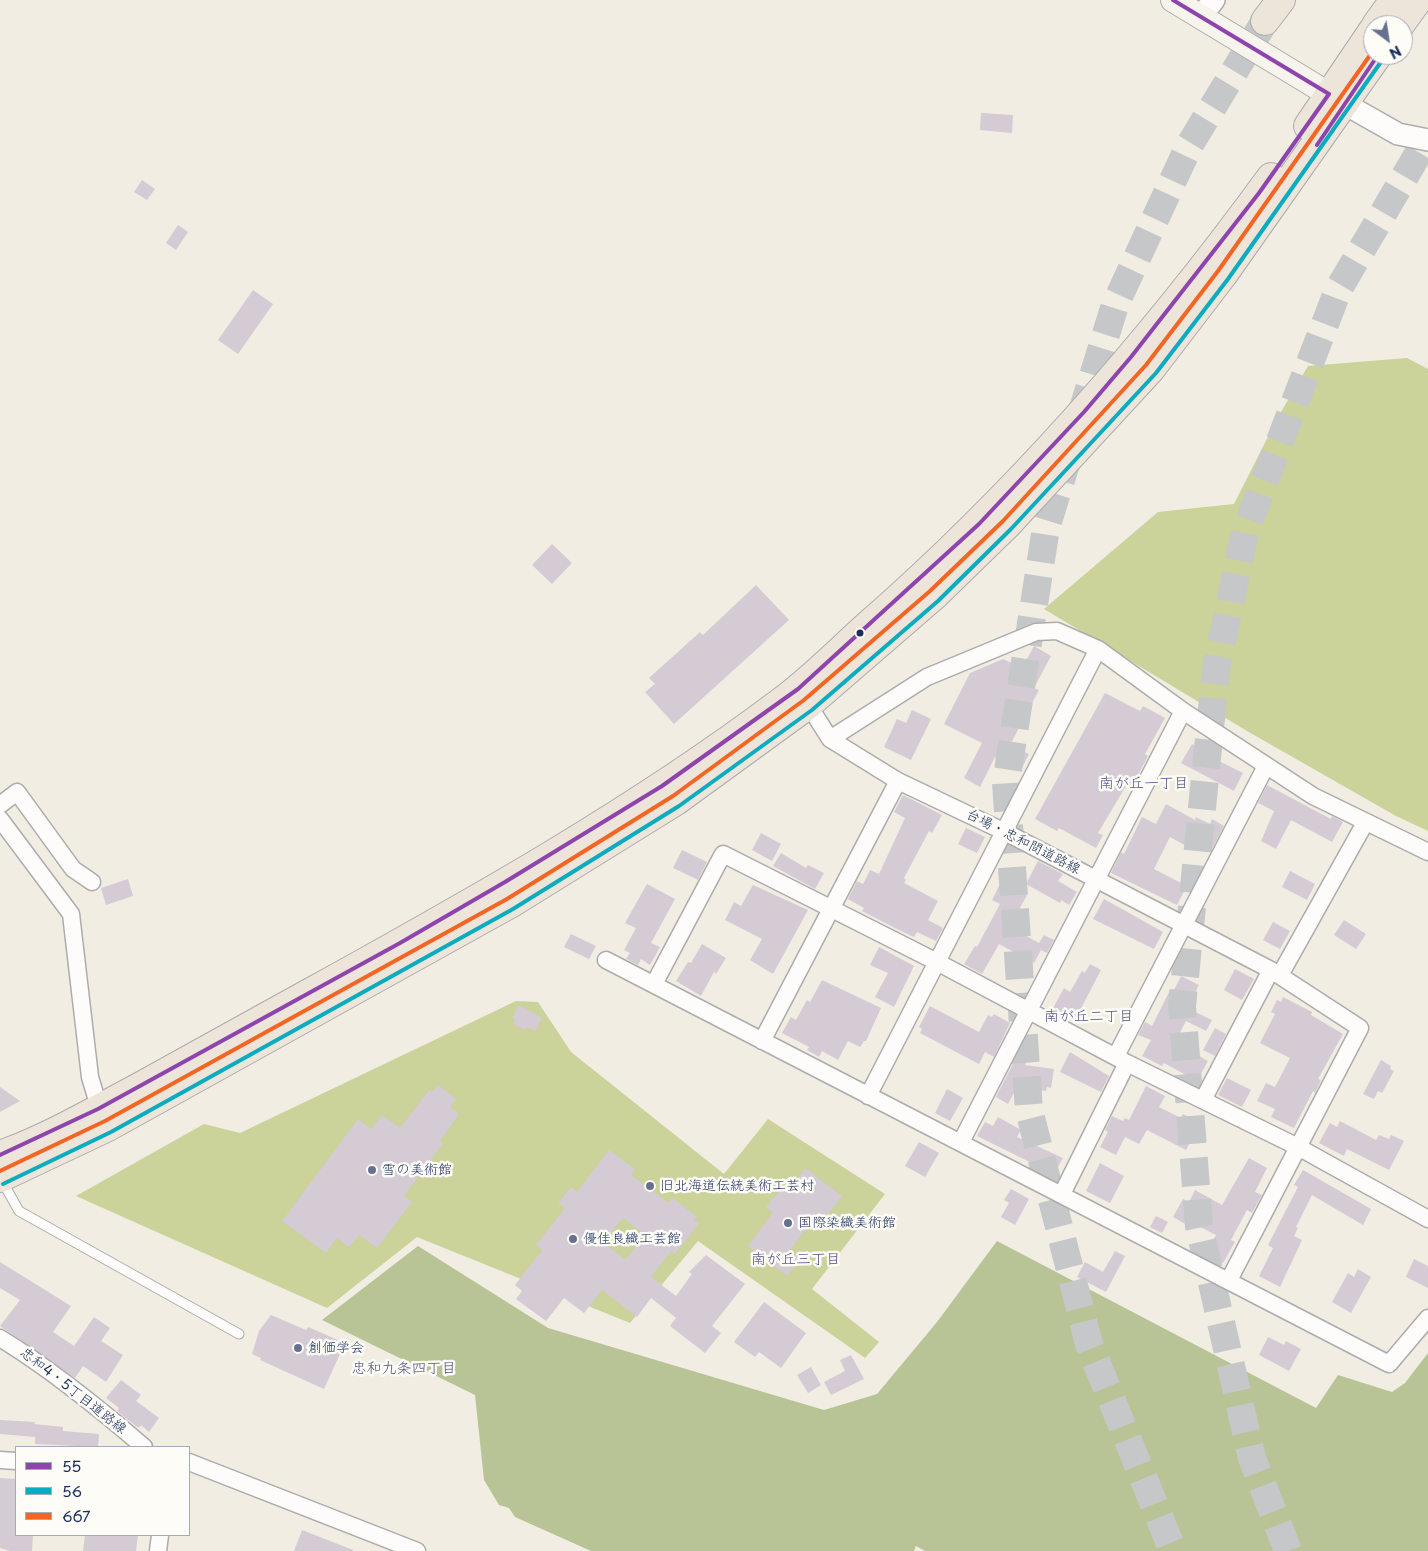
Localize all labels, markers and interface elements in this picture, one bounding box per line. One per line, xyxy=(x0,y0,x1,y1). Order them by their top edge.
north arrow xyxy=(1363,15,1413,65)
text: N xyxy=(1385,41,1406,64)
unlabelled marker xyxy=(855,628,865,638)
district label: 南が丘一丁目 xyxy=(1099,775,1189,793)
street label: 台場・忠和間道路線 xyxy=(963,806,1083,878)
district label: 南が丘二丁目 xyxy=(1044,1008,1134,1026)
place label: 雪の美術館 xyxy=(382,1162,452,1178)
marker: 雪の美術館 xyxy=(366,1164,378,1176)
place label: 旧北海道伝統美術工芸村 xyxy=(660,1178,814,1194)
marker: 旧北海道伝統美術工芸村 xyxy=(644,1180,656,1192)
place label: 国際染織美術館 xyxy=(798,1215,896,1231)
marker: 国際染織美術館 xyxy=(782,1217,794,1229)
place label: 優佳良織工芸館 xyxy=(583,1231,681,1247)
marker: 優佳良織工芸館 xyxy=(567,1233,579,1245)
district label: 南が丘三丁目 xyxy=(751,1251,841,1269)
place label: 創価学会 xyxy=(308,1340,364,1356)
marker: 創価学会 xyxy=(292,1342,304,1354)
street label: 忠和4・5丁目道路線 xyxy=(17,1344,129,1438)
district label: 忠和九条四丁目 xyxy=(352,1360,456,1378)
legend xyxy=(15,1446,190,1536)
text: 55 xyxy=(62,1454,81,1477)
text: 56 xyxy=(62,1479,82,1502)
text: 667 xyxy=(62,1504,91,1527)

